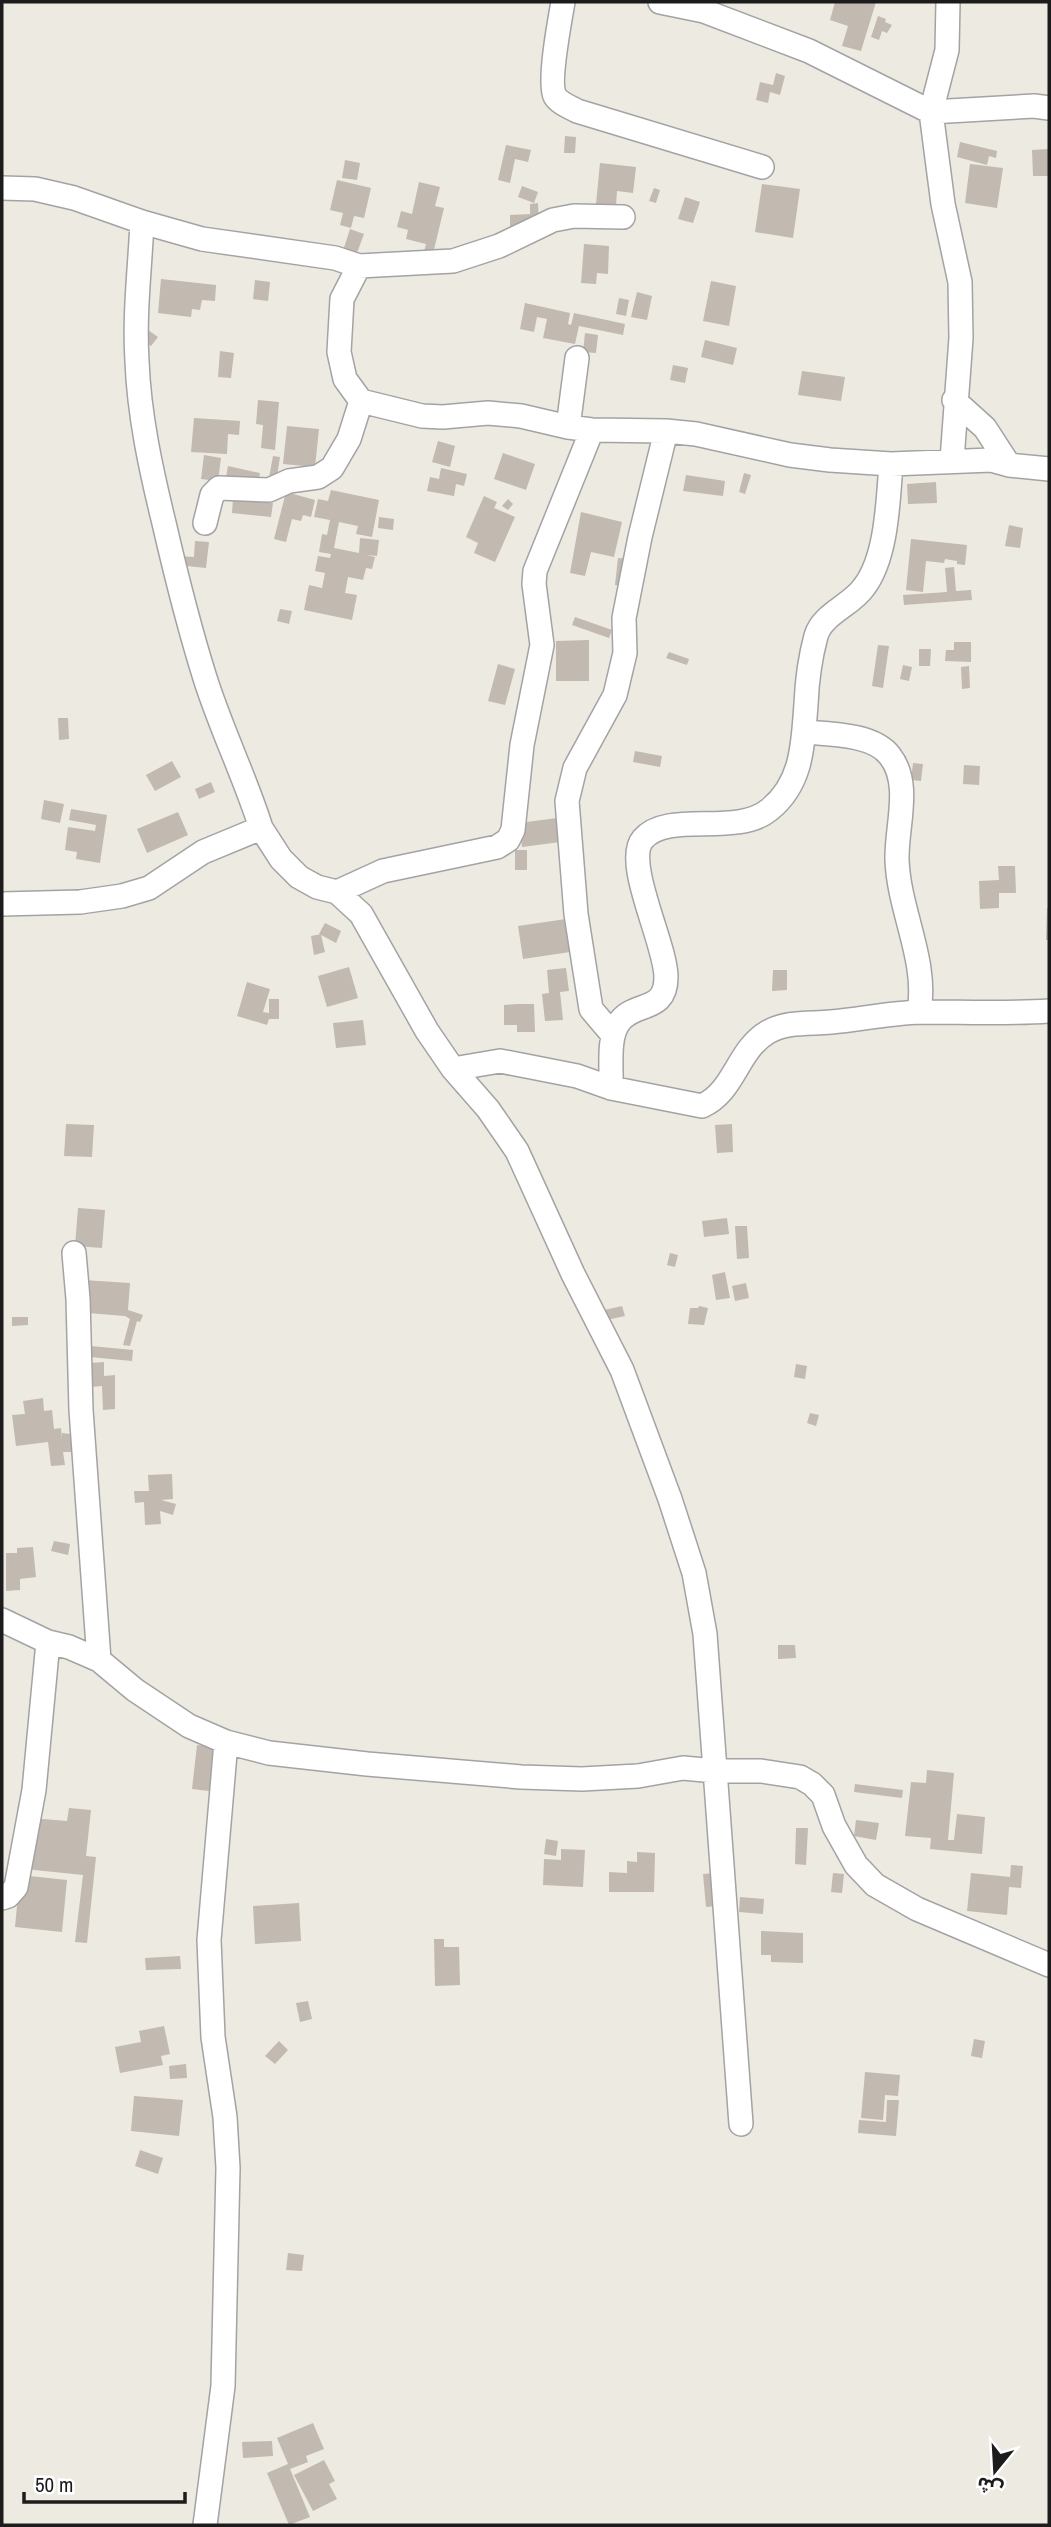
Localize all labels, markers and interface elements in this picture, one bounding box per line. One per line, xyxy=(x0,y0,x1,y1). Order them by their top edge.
north arrow xyxy=(960,2436,1030,2506)
scale bar xyxy=(24,2460,186,2504)
text: 50 m xyxy=(35,2470,73,2499)
text: ش xyxy=(973,2471,1006,2504)

